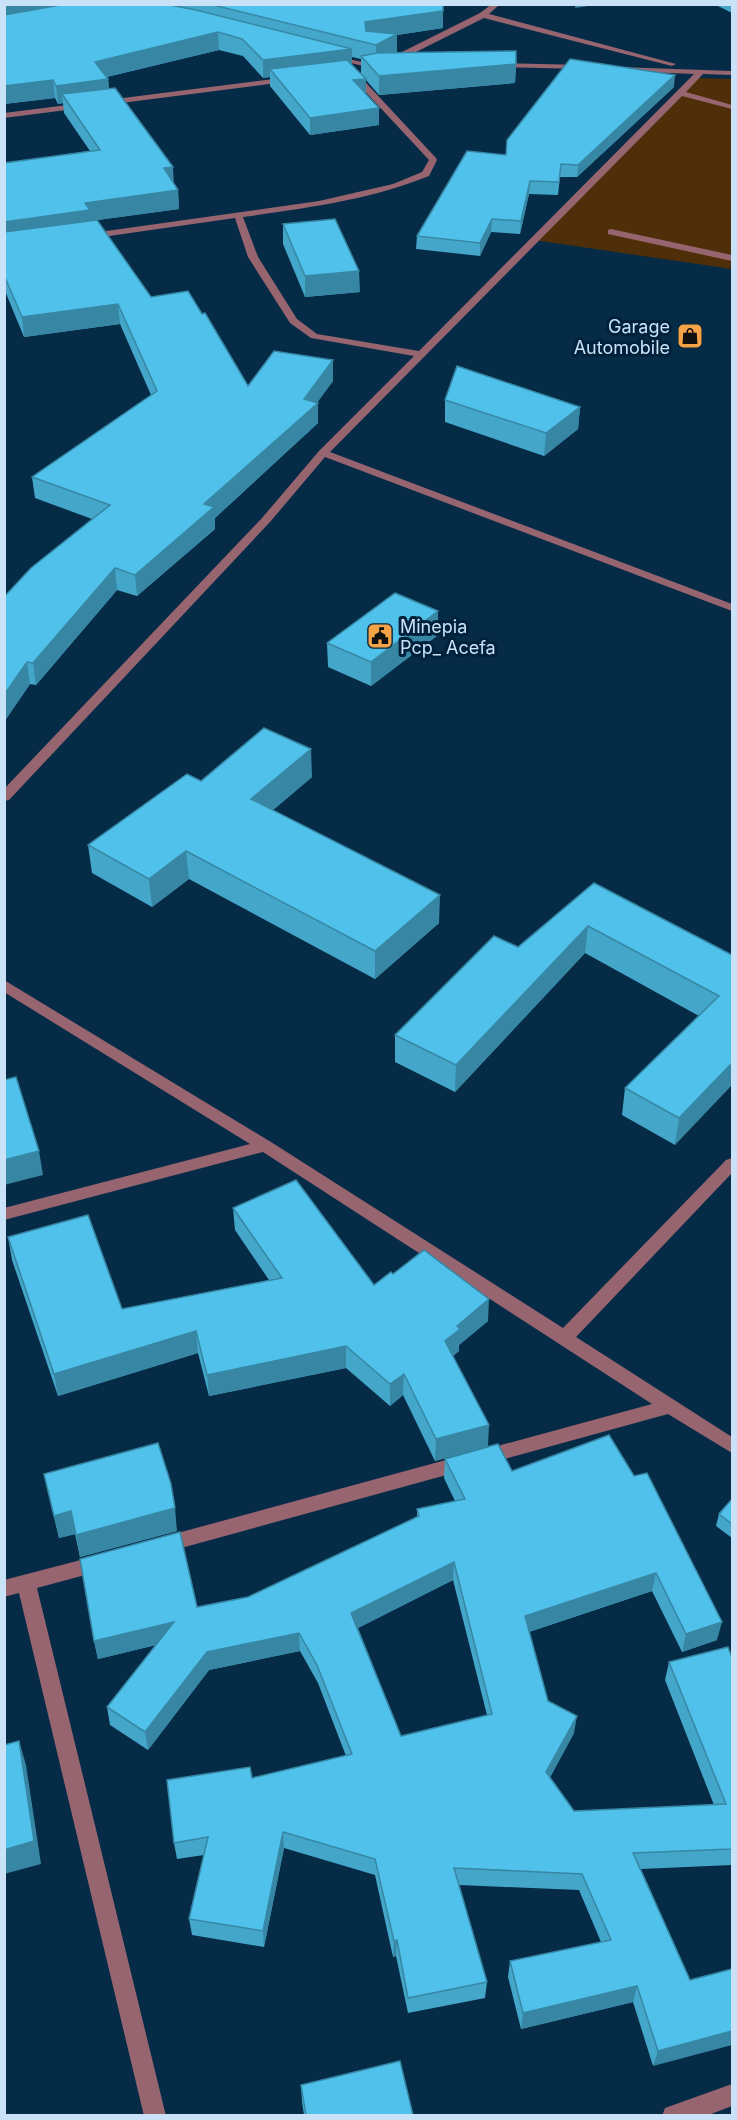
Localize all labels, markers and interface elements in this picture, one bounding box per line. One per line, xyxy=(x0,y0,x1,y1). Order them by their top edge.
place label: Garage Automobile xyxy=(574,316,670,358)
shop icon: Garage Automobile xyxy=(675,321,705,351)
place label: Minepia Pcp_ Acefa xyxy=(400,616,496,658)
public building icon: Minepia Pcp_ Acefa xyxy=(365,621,395,651)

